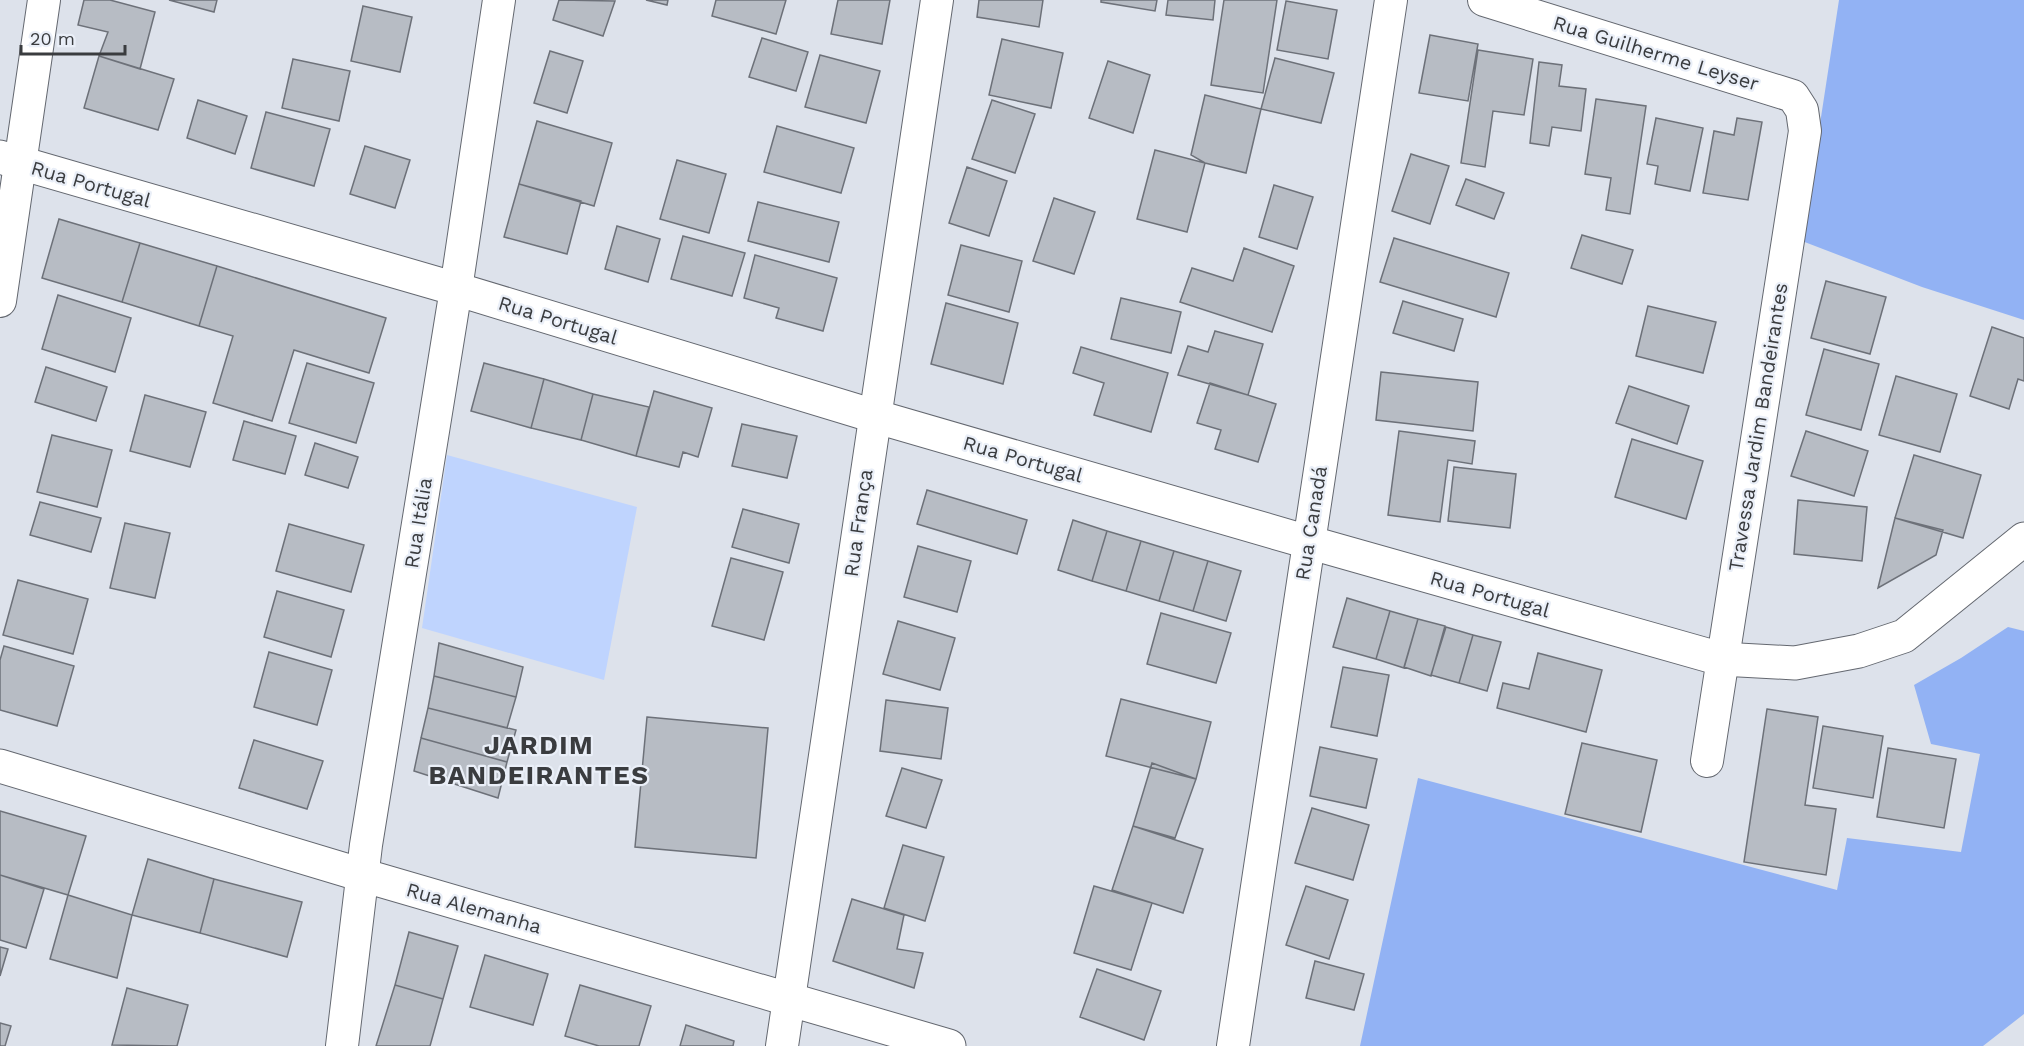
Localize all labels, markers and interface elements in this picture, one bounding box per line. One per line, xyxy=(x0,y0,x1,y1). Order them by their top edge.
street label: Rua Guilherme Leyser xyxy=(1550,10,1762,96)
scale bar xyxy=(21,18,124,56)
text: 20 m xyxy=(30,28,75,49)
street label: Rua Portugal xyxy=(28,155,154,213)
street label: Travessa Jardim Bandeirantes xyxy=(1723,281,1793,573)
street label: Rua Portugal xyxy=(495,290,621,350)
street label: Rua Portugal xyxy=(960,430,1086,488)
street label: Rua Canadá xyxy=(1290,464,1332,582)
street label: Rua França xyxy=(839,468,877,578)
street label: Rua Itália xyxy=(399,476,437,570)
street label: Rua Portugal xyxy=(1427,565,1553,623)
district label: JARDIM BANDEIRANTES xyxy=(429,730,649,790)
street label: Rua Alemanha xyxy=(404,877,544,939)

